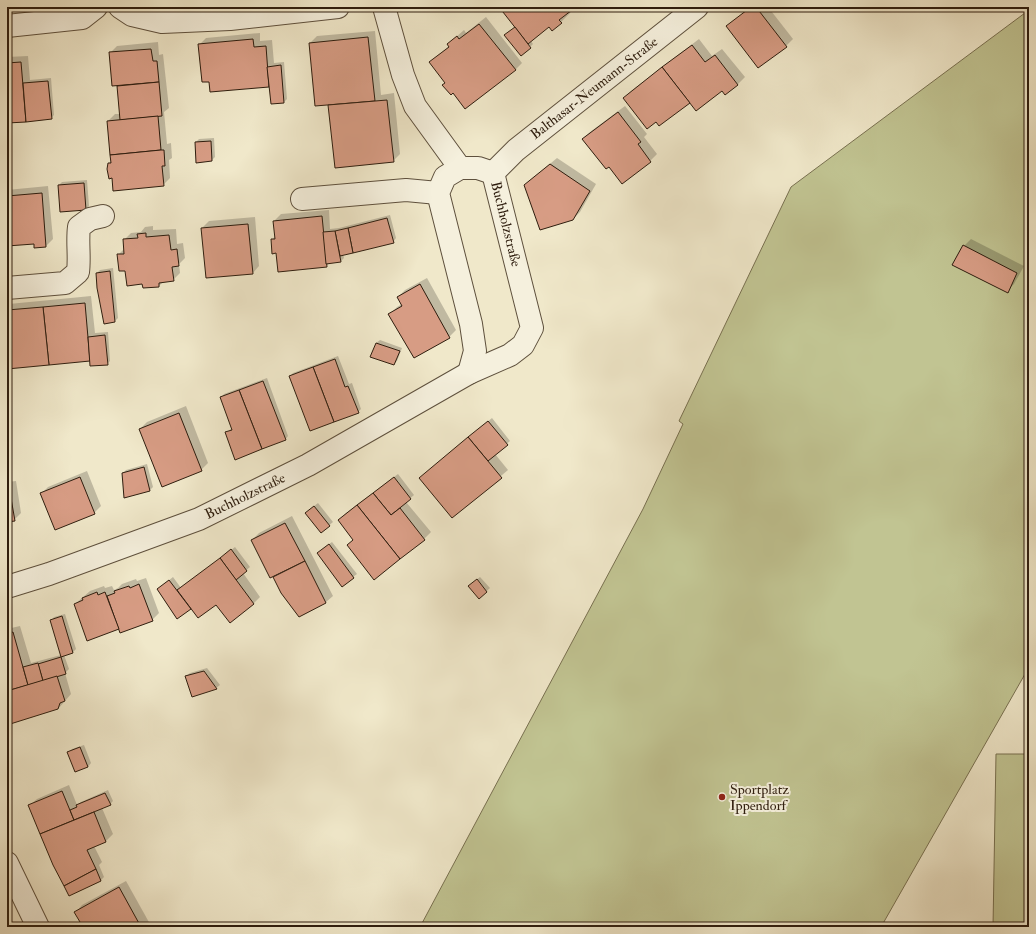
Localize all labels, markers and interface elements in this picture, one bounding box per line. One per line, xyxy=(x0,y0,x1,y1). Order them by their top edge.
street label: Balthasar-Neumann-Straße xyxy=(527,33,661,143)
street label: Buchholzstraße xyxy=(487,179,525,269)
street label: Buchholzstraße xyxy=(202,469,288,523)
place label: Sportplatz Ippendorf xyxy=(730,781,789,815)
marker: Sportplatz Ippendorf xyxy=(717,792,727,802)

